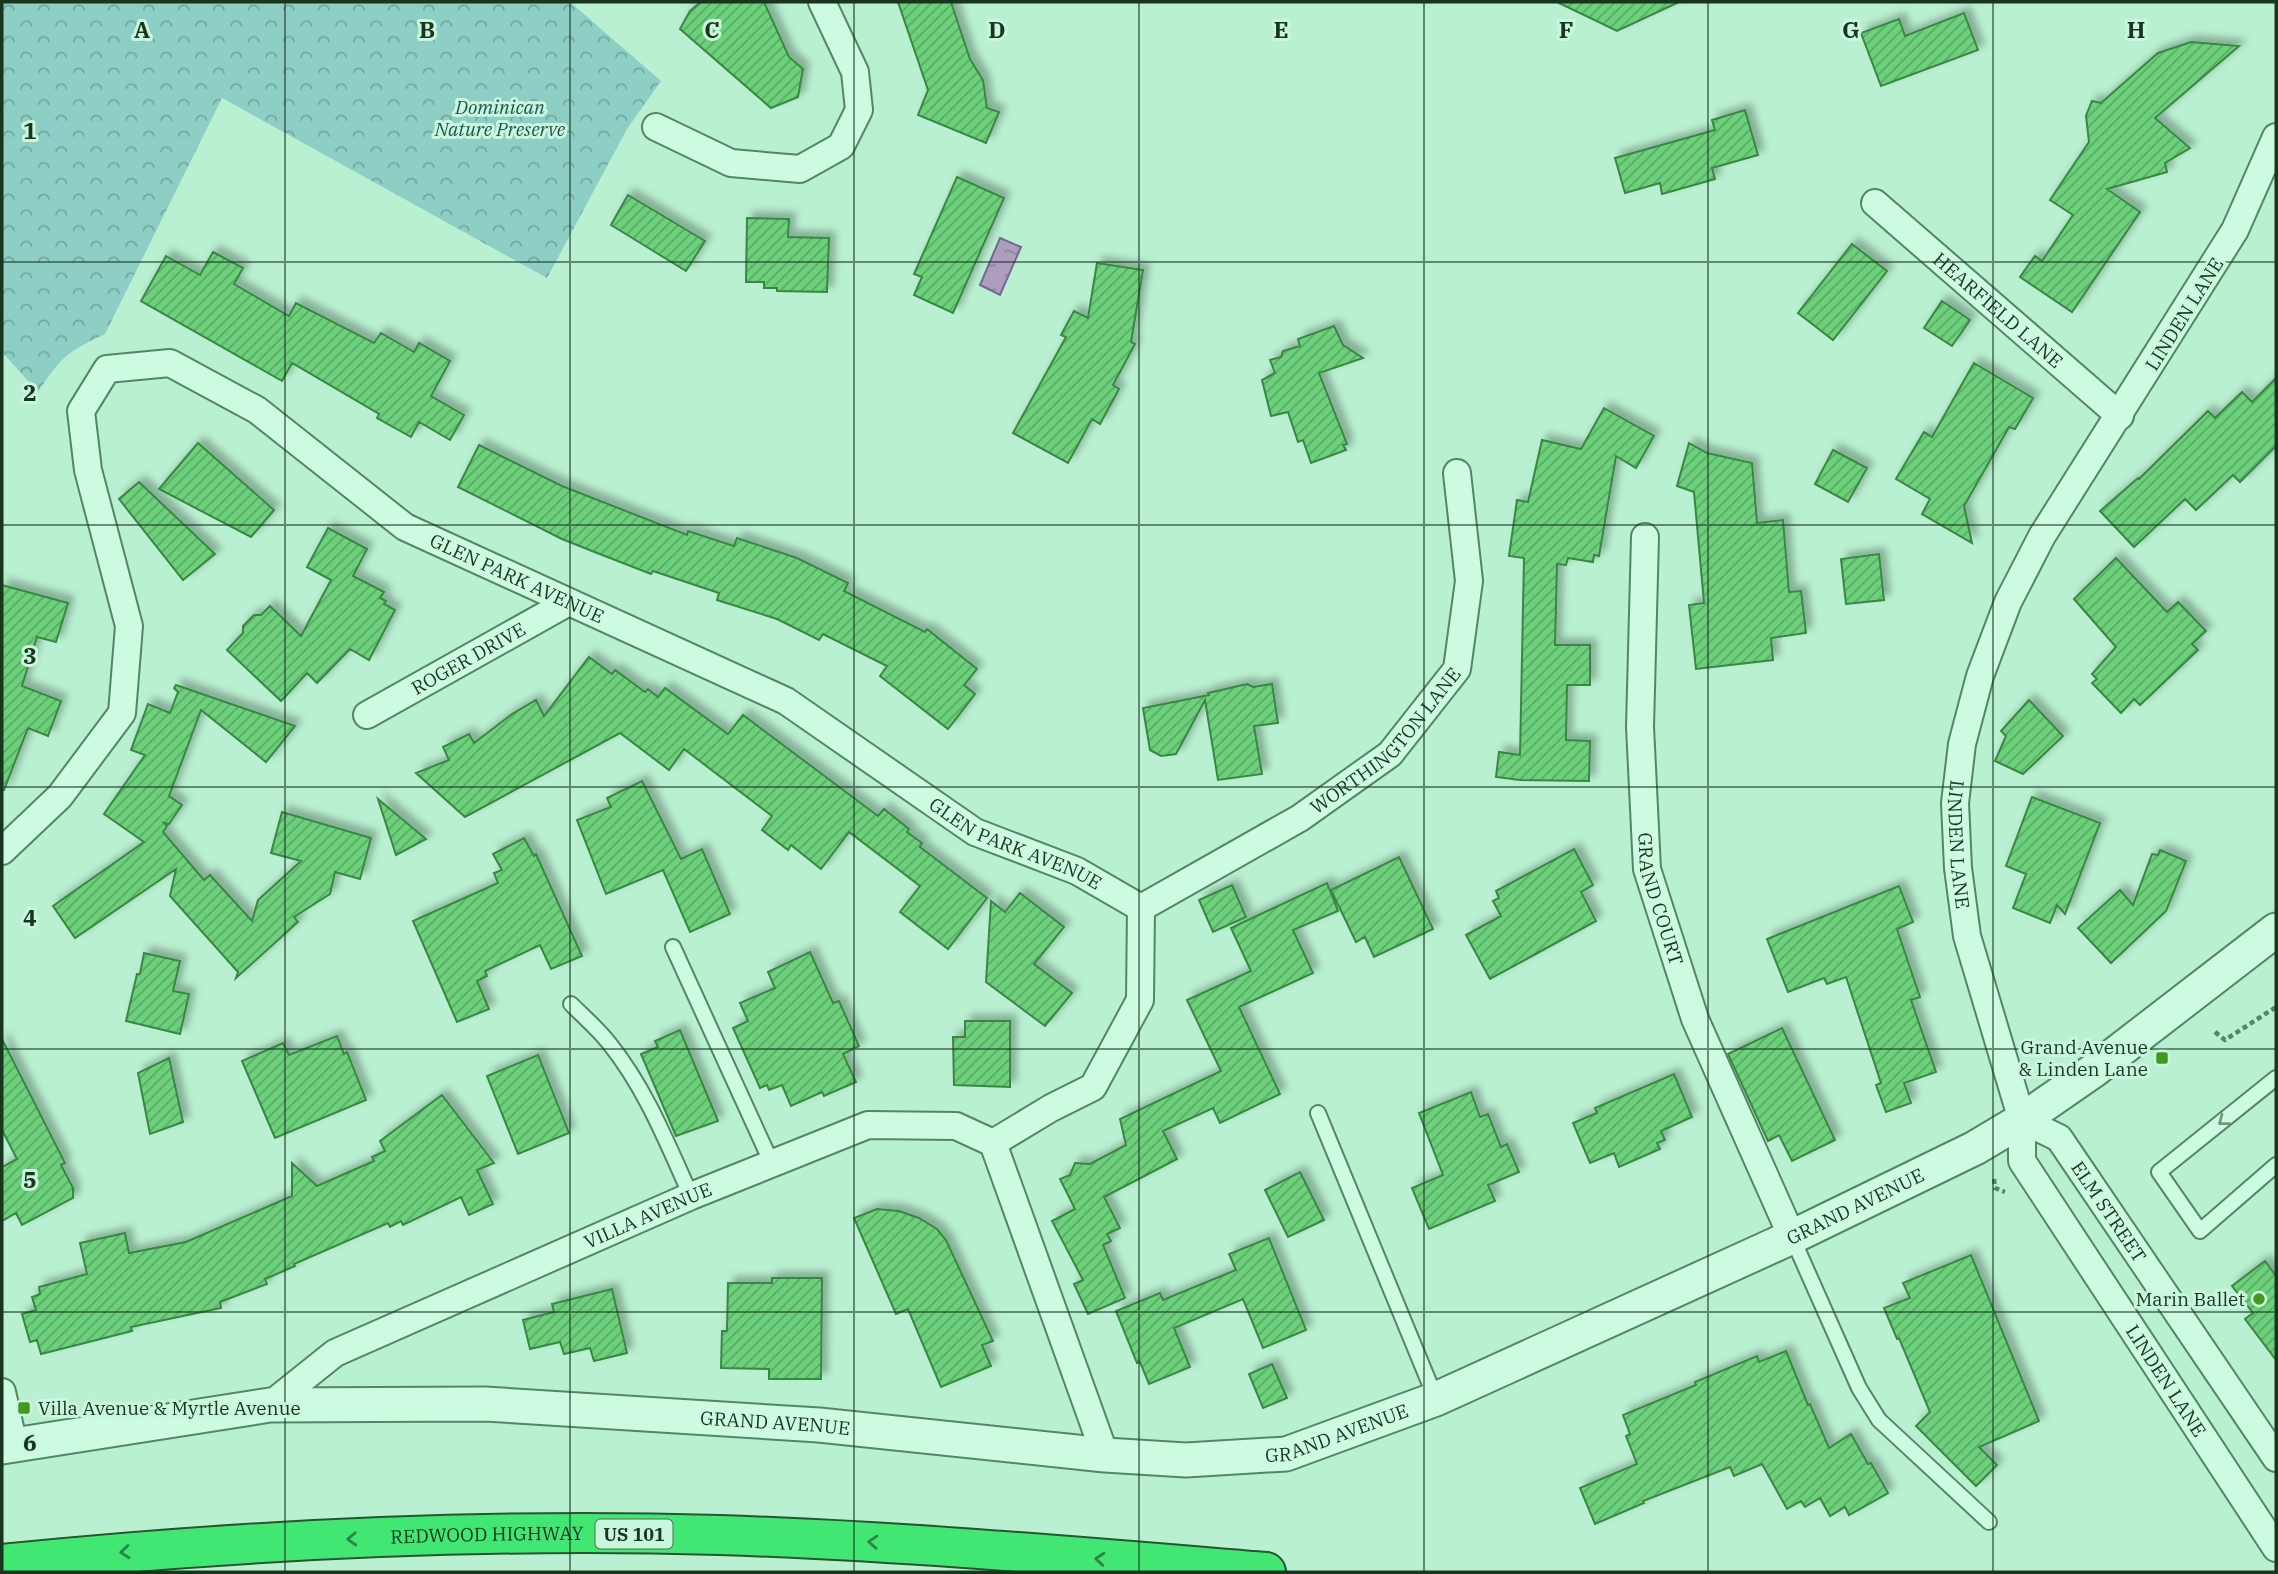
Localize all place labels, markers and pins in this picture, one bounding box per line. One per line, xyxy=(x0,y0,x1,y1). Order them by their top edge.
place label: Grand Avenue & Linden Lane xyxy=(2018,1035,2148,1081)
marker: Grand Avenue & Linden Lane xyxy=(2154,1050,2170,1066)
place label: Marin Ballet xyxy=(2136,1287,2245,1311)
marker: Marin Ballet xyxy=(2251,1291,2267,1307)
place label: Villa Avenue & Myrtle Avenue xyxy=(38,1396,301,1420)
marker: Villa Avenue & Myrtle Avenue xyxy=(16,1400,32,1416)

